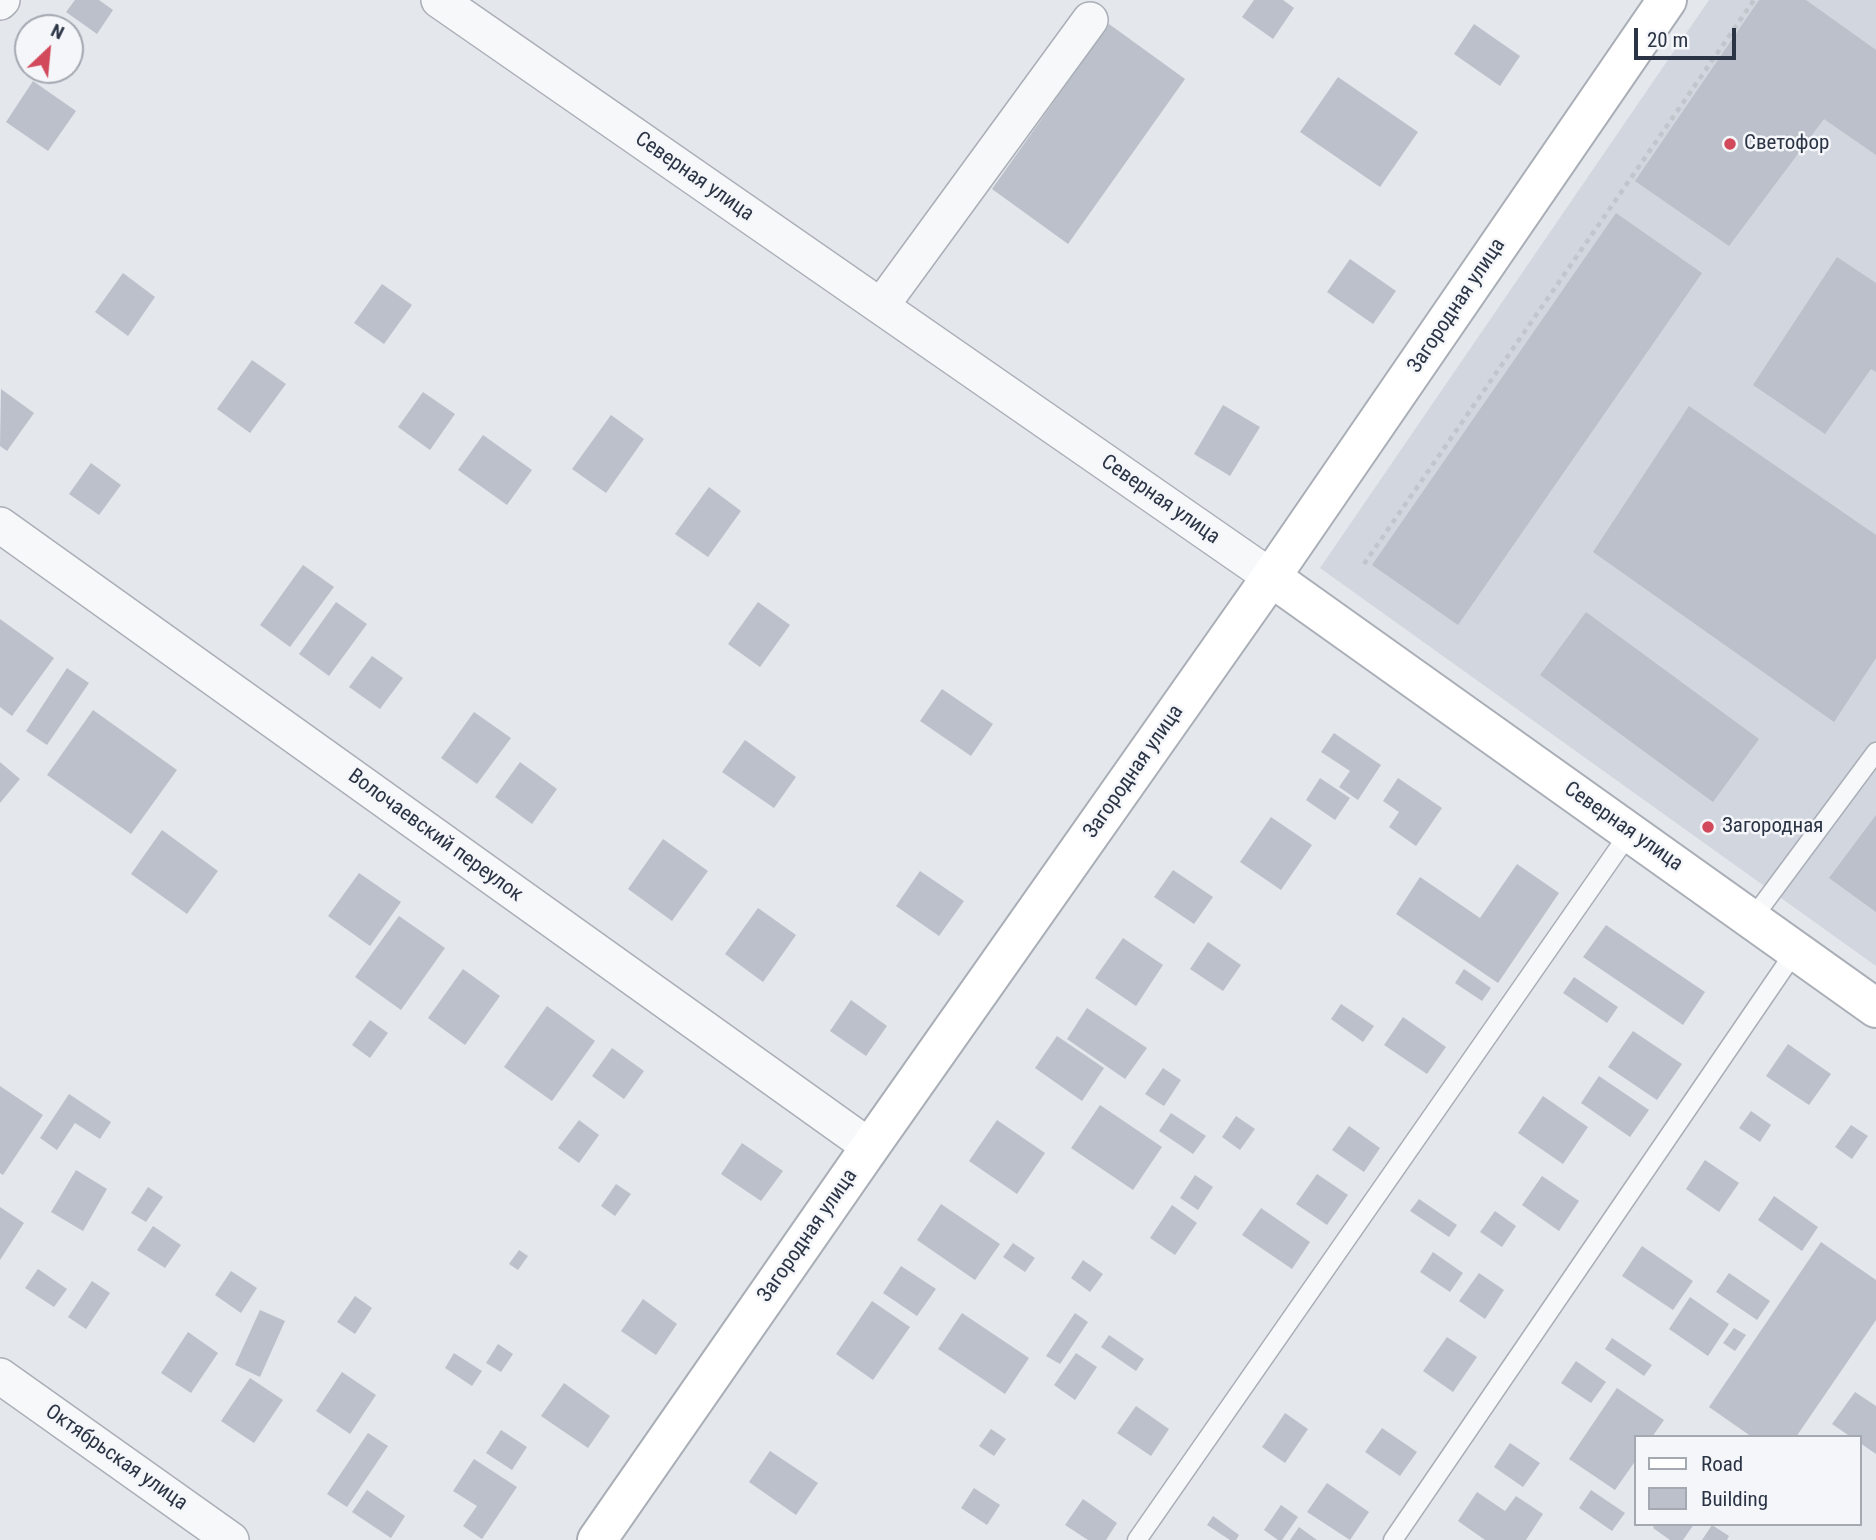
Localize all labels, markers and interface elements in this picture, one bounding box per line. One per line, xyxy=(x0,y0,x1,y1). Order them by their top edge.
north arrow xyxy=(14,14,84,84)
scale bar xyxy=(1638,14,1740,58)
text: N xyxy=(47,19,68,44)
text: 20 m xyxy=(1647,28,1688,52)
street label: Северная улица xyxy=(630,127,758,227)
place label: Светофор xyxy=(1744,131,1829,157)
marker: Светофор xyxy=(1722,136,1738,152)
street label: Загородная улица xyxy=(1403,234,1511,378)
street label: Северная улица xyxy=(1096,450,1224,550)
street label: Загородная улица xyxy=(1079,700,1189,844)
street label: Волочаевский переулок xyxy=(343,764,527,908)
street label: Северная улица xyxy=(1559,777,1687,877)
place label: Загородная xyxy=(1722,814,1823,840)
marker: Загородная xyxy=(1700,819,1716,835)
street label: Загородная улица xyxy=(753,1164,863,1308)
street label: Октябрьская улица xyxy=(40,1400,192,1516)
legend xyxy=(1634,1435,1862,1526)
text: Road xyxy=(1701,1452,1743,1476)
text: Building xyxy=(1701,1487,1768,1511)

